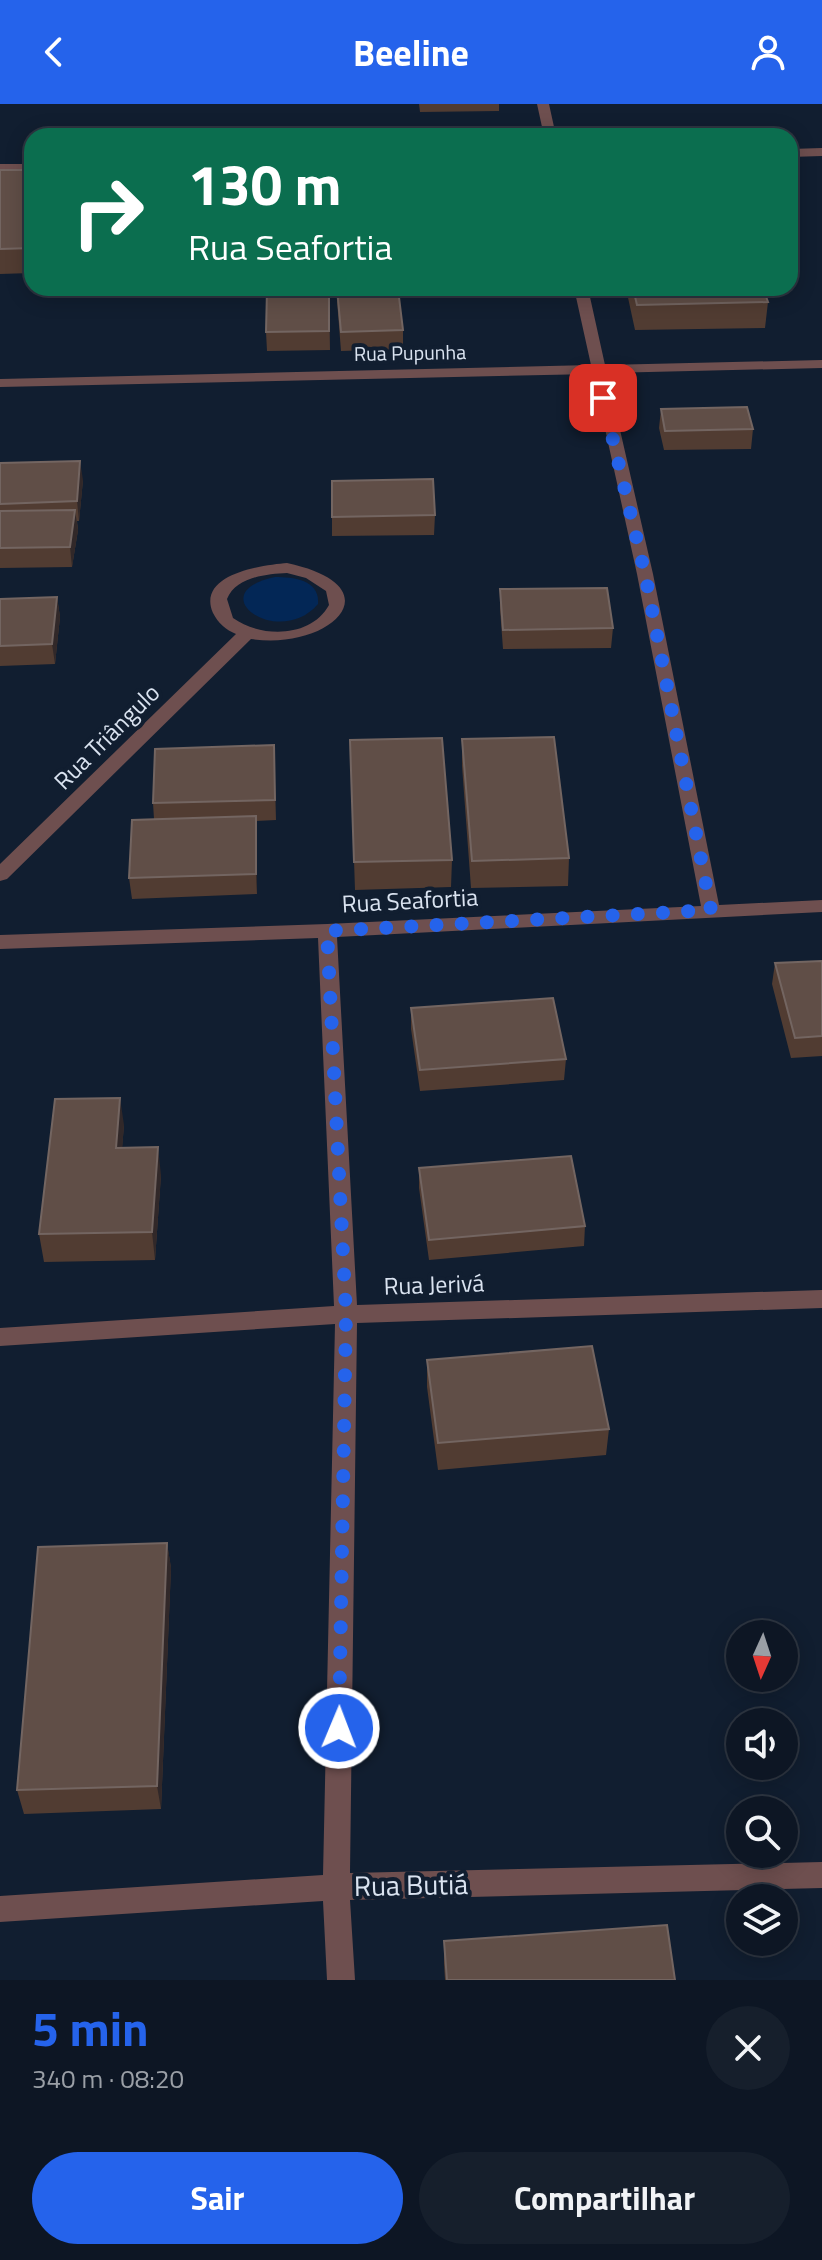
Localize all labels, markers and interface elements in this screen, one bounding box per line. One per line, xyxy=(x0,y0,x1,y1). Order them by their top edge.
text: Beeline xyxy=(353,25,469,80)
icon: back xyxy=(32,30,76,74)
icon: person xyxy=(746,30,790,74)
text: 130 m xyxy=(188,142,341,227)
icon: right xyxy=(56,160,160,264)
text: Rua Seafortia xyxy=(188,219,392,274)
street label: Rua Pupunha xyxy=(354,336,466,369)
pin xyxy=(569,364,637,432)
icon: arrive xyxy=(581,376,625,420)
street label: Rua Triângulo xyxy=(45,675,167,797)
street label: Rua Seafortia xyxy=(341,878,479,922)
street label: Rua Jerivá xyxy=(383,1264,485,1304)
north arrow xyxy=(726,1620,798,1692)
map controls xyxy=(726,1620,798,1956)
position arrow xyxy=(297,1686,381,1770)
button: sound xyxy=(726,1708,798,1780)
button: search xyxy=(726,1796,798,1868)
street label: Rua Butiá xyxy=(353,1862,469,1907)
button: layers xyxy=(726,1884,798,1956)
text: 5 min xyxy=(32,1992,149,2065)
button: close xyxy=(706,2006,790,2090)
text: 340 m · 08:20 xyxy=(32,2059,184,2098)
button: Sair xyxy=(32,2152,403,2244)
button: Compartilhar xyxy=(419,2152,790,2244)

